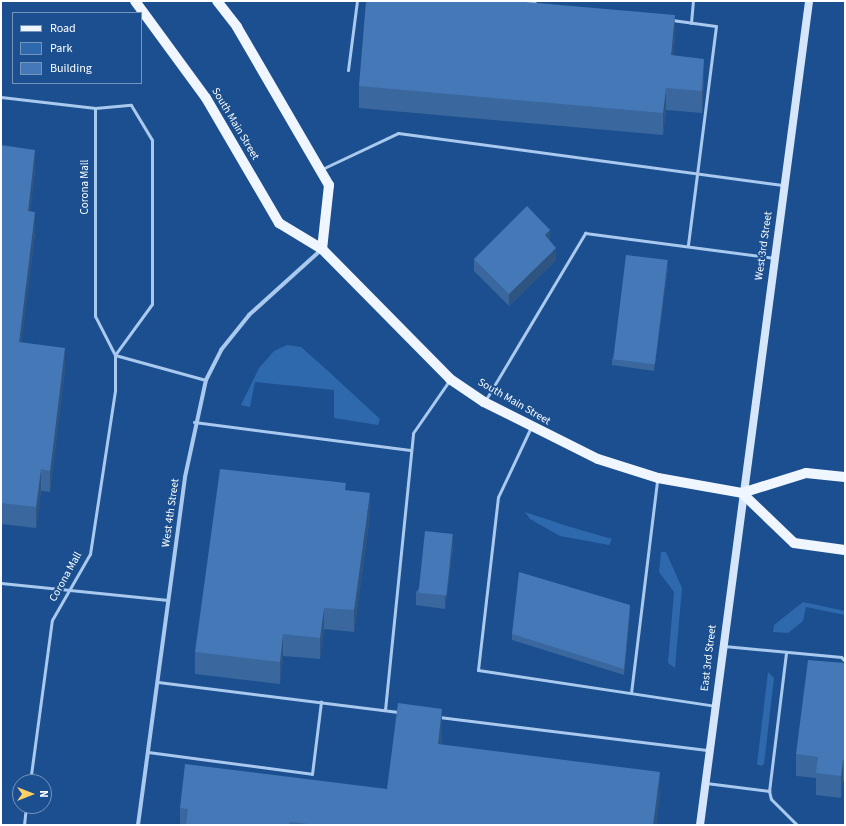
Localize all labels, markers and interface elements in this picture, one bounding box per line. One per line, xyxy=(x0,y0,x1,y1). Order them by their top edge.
legend xyxy=(12,12,142,84)
text: Road xyxy=(50,20,76,37)
text: Park xyxy=(50,40,72,57)
text: Building xyxy=(50,60,92,77)
street label: South Main Street xyxy=(208,86,262,162)
street label: Corona Mall xyxy=(78,160,92,214)
street label: West 3rd Street xyxy=(753,211,775,281)
street label: South Main Street xyxy=(475,376,553,428)
street label: West 4th Street xyxy=(160,478,182,548)
street label: Corona Mall xyxy=(47,550,85,604)
street label: East 3rd Street xyxy=(698,624,720,692)
north arrow xyxy=(12,774,52,814)
text: N xyxy=(36,790,51,798)

